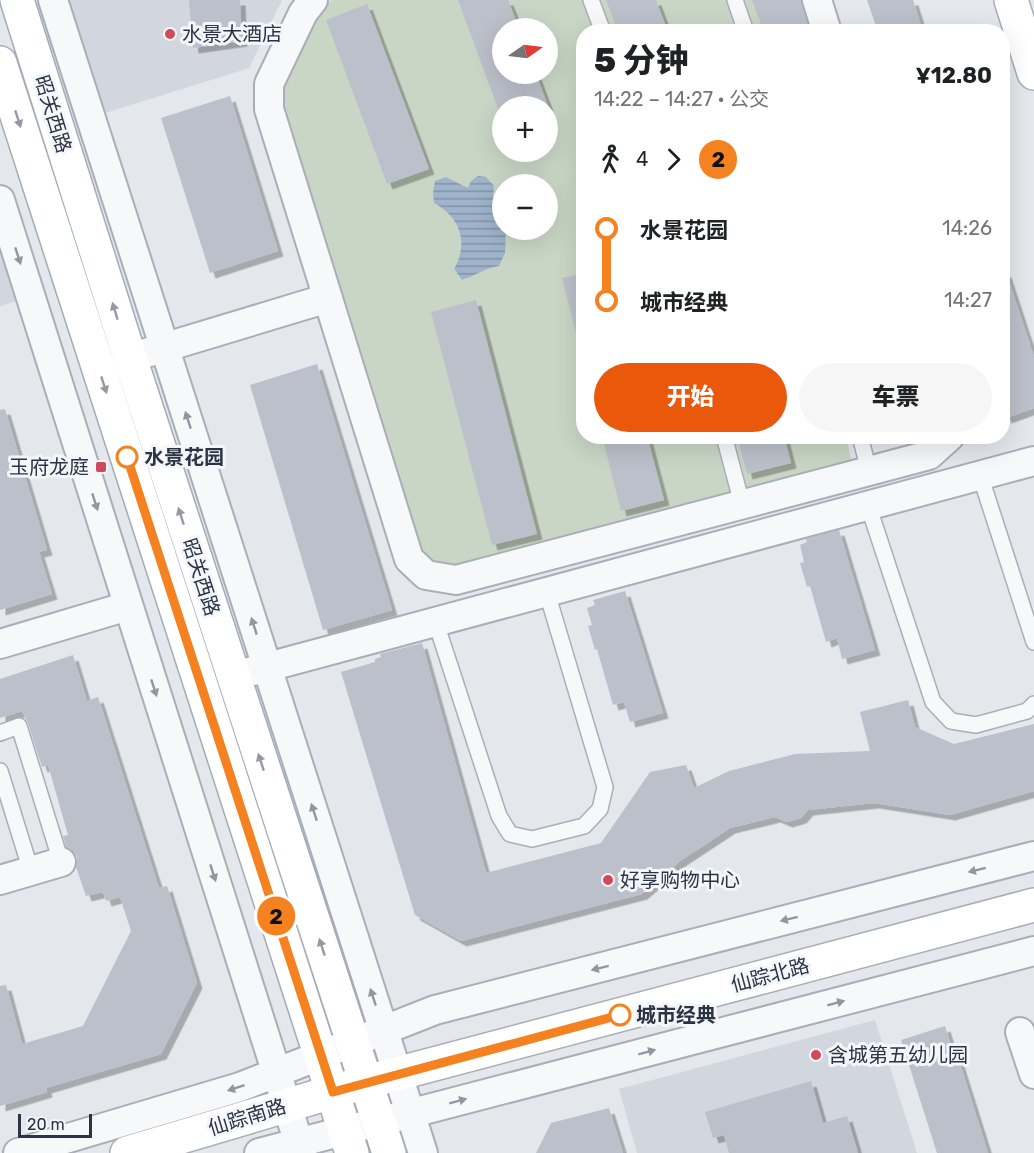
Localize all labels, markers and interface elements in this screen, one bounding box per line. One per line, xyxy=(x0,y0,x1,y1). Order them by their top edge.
north arrow xyxy=(492,18,558,84)
map controls xyxy=(492,18,558,240)
place label: 水景大酒店 xyxy=(182,22,282,46)
marker: 水景大酒店 xyxy=(163,27,177,41)
text: 5 分钟 xyxy=(594,41,689,80)
text: ¥12.80 xyxy=(916,62,992,89)
street label: 昭关西路 xyxy=(30,72,76,156)
text: 14:22 – 14:27 · 公交 xyxy=(594,87,769,111)
button: + xyxy=(492,96,558,162)
one-way arrow xyxy=(14,110,23,128)
icon: walk xyxy=(594,143,627,176)
icon: forward xyxy=(657,143,690,176)
text: 4 xyxy=(636,147,648,171)
text: 2 xyxy=(711,147,725,172)
button: − xyxy=(492,174,558,240)
text: 14:26 xyxy=(942,216,992,240)
text: 水景花园 xyxy=(640,217,728,244)
one-way arrow xyxy=(13,247,23,265)
text: 14:27 xyxy=(944,288,992,312)
text: 城市经典 xyxy=(640,289,728,316)
one-way arrow xyxy=(110,302,119,320)
button: 开始 xyxy=(594,363,787,432)
button: 车票 xyxy=(799,363,992,432)
one-way arrow xyxy=(100,376,109,394)
one-way arrow xyxy=(183,411,192,429)
place label: 水景花园 xyxy=(144,445,224,469)
marker: 水景花园 xyxy=(116,446,138,468)
place label: 玉府龙庭 xyxy=(9,455,89,479)
marker: 玉府龙庭 xyxy=(94,460,108,474)
one-way arrow xyxy=(91,493,101,511)
one-way arrow xyxy=(176,507,185,525)
street label: 昭关西路 xyxy=(177,535,225,619)
one-way arrow xyxy=(249,617,259,635)
one-way arrow xyxy=(150,679,160,697)
one-way arrow xyxy=(256,753,265,771)
one-way arrow xyxy=(309,803,318,821)
one-way arrow xyxy=(209,864,218,882)
one-way arrow xyxy=(968,866,987,876)
place label: 好享购物中心 xyxy=(620,868,740,892)
marker: 好享购物中心 xyxy=(601,873,615,887)
line badge: 2 xyxy=(256,896,296,936)
text: 2 xyxy=(269,904,283,929)
one-way arrow xyxy=(779,915,797,924)
one-way arrow xyxy=(317,938,326,956)
street label: 仙踪北路 xyxy=(728,953,812,997)
one-way arrow xyxy=(591,963,609,973)
one-way arrow xyxy=(368,988,378,1006)
one-way arrow xyxy=(827,998,845,1007)
place label: 城市经典 xyxy=(636,1003,716,1027)
marker: 城市经典 xyxy=(609,1004,631,1026)
place label: 含城第五幼儿园 xyxy=(828,1043,968,1067)
one-way arrow xyxy=(638,1047,656,1057)
marker: 含城第五幼儿园 xyxy=(809,1048,823,1062)
one-way arrow xyxy=(227,1084,245,1094)
street label: 仙踪南路 xyxy=(205,1094,289,1140)
one-way arrow xyxy=(449,1096,467,1106)
scale bar xyxy=(18,1111,92,1138)
text: 20 m xyxy=(27,1115,65,1134)

